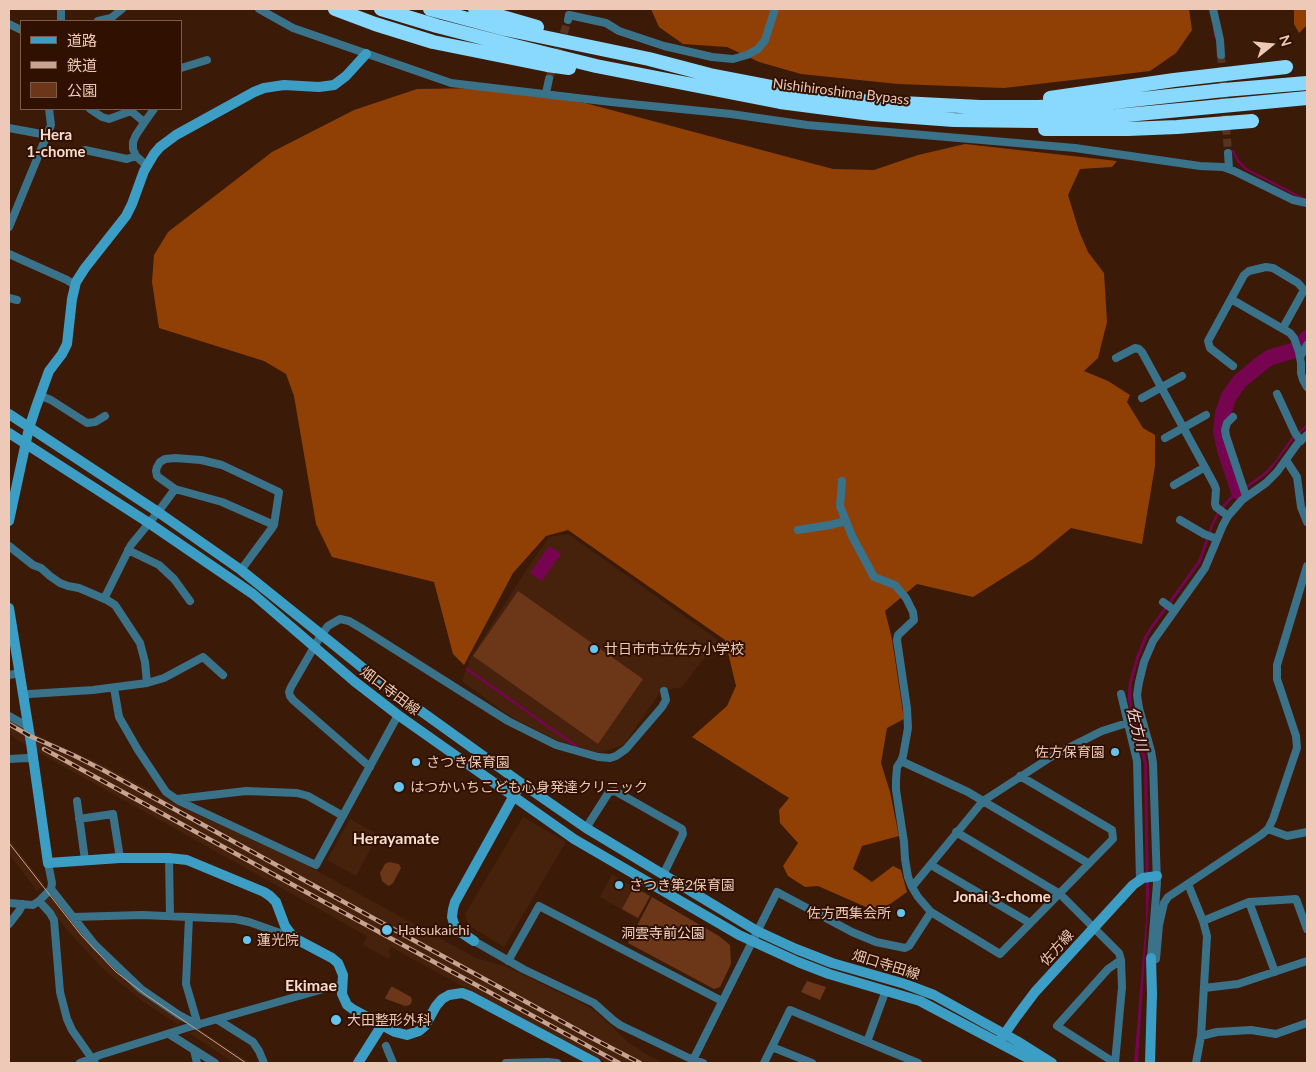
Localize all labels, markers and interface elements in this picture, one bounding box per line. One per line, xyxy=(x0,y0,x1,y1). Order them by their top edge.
legend xyxy=(20,20,182,110)
north arrow xyxy=(1246,20,1296,70)
text: 道路 xyxy=(67,31,97,49)
text: N xyxy=(1276,33,1296,48)
text: 鉄道 xyxy=(67,56,97,74)
street label: Nishihiroshima Bypass xyxy=(772,75,910,109)
text: 公園 xyxy=(67,81,97,99)
district label: Hera 1-chome xyxy=(26,126,86,161)
place label: 廿日市市立佐方小学校 xyxy=(604,641,744,657)
marker: 廿日市市立佐方小学校 xyxy=(588,643,600,655)
street label: 畑口寺田線 xyxy=(357,663,423,719)
water label: 佐方川 xyxy=(1123,705,1151,753)
place label: 佐方保育園 xyxy=(1035,744,1105,760)
marker: 佐方保育園 xyxy=(1109,746,1121,758)
place label: さつき保育園 xyxy=(426,754,510,770)
marker: さつき保育園 xyxy=(410,756,422,768)
place label: はつかいちこども心身発達クリニック xyxy=(410,779,648,795)
marker: はつかいちこども心身発達クリニック xyxy=(392,780,406,794)
district label: Herayamate xyxy=(353,829,439,849)
place label: さつき第2保育園 xyxy=(629,877,735,893)
marker: さつき第2保育園 xyxy=(613,879,625,891)
district label: Jonai 3-chome xyxy=(953,888,1051,906)
place label: 佐方西集会所 xyxy=(807,905,891,921)
marker: 佐方西集会所 xyxy=(895,907,907,919)
place label: Hatsukaichi xyxy=(398,922,470,938)
marker: Hatsukaichi xyxy=(380,923,394,937)
park label: 洞雲寺前公園 xyxy=(621,925,705,941)
street label: 佐方線 xyxy=(1037,927,1077,969)
place label: 蓮光院 xyxy=(257,932,299,948)
marker: 蓮光院 xyxy=(241,934,253,946)
street label: 畑口寺田線 xyxy=(850,947,922,983)
district label: Ekimae xyxy=(285,976,337,996)
place label: 大田整形外科 xyxy=(347,1012,431,1028)
marker: 大田整形外科 xyxy=(329,1013,343,1027)

